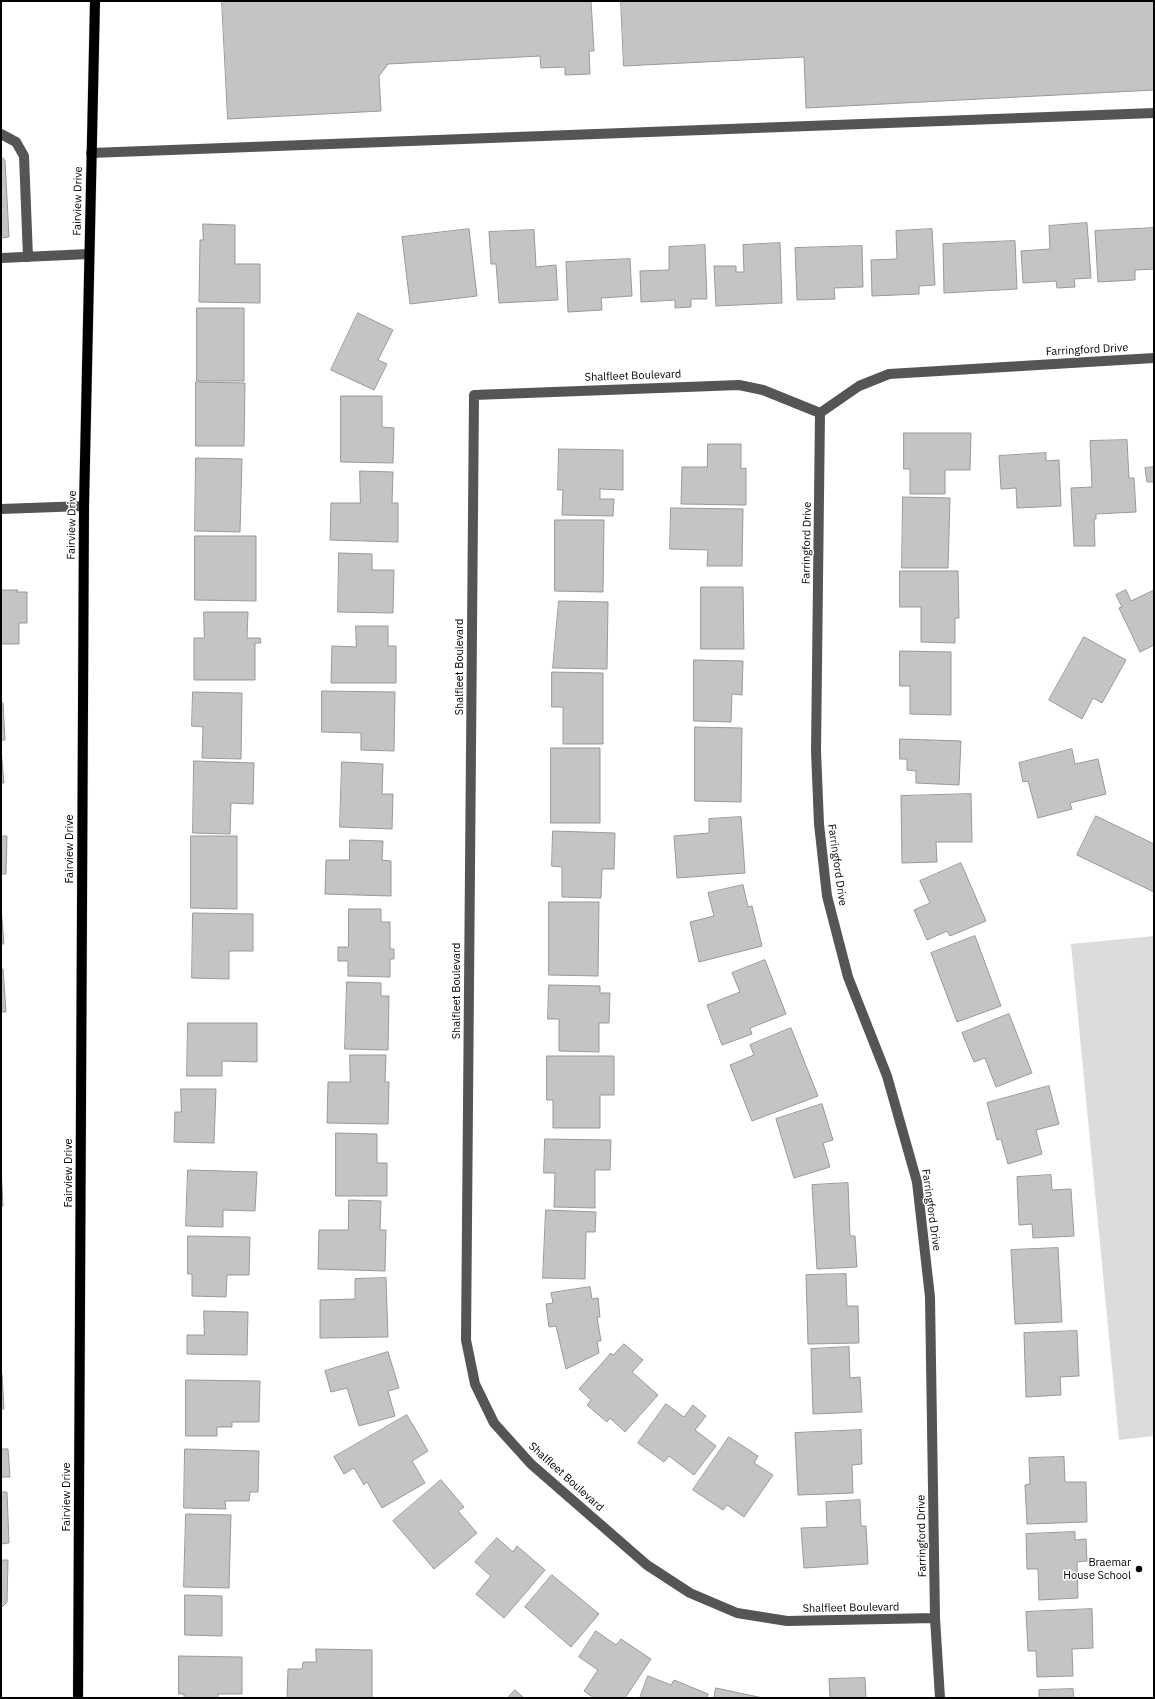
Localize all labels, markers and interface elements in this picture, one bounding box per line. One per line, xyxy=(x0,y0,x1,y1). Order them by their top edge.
street label: Fairview Drive xyxy=(71,166,85,236)
street label: Farringford Drive xyxy=(1045,341,1129,359)
street label: Shalfleet Boulevard xyxy=(584,368,682,384)
street label: Fairview Drive xyxy=(65,490,79,560)
street label: Farringford Drive xyxy=(800,502,814,584)
street label: Shalfleet Boulevard xyxy=(453,619,467,715)
street label: Fairview Drive xyxy=(63,814,77,884)
street label: Farringford Drive xyxy=(825,823,849,907)
street label: Shalfleet Boulevard xyxy=(450,943,464,1039)
street label: Fairview Drive xyxy=(62,1138,76,1208)
street label: Farringford Drive xyxy=(919,1168,943,1252)
street label: Shalfleet Boulevard xyxy=(526,1440,606,1514)
street label: Fairview Drive xyxy=(60,1462,74,1532)
street label: Farringford Drive xyxy=(915,1495,929,1577)
place label: Braemar House School xyxy=(1063,1556,1131,1582)
marker: Braemar House School xyxy=(1134,1564,1144,1574)
street label: Shalfleet Boulevard xyxy=(803,1601,899,1615)

